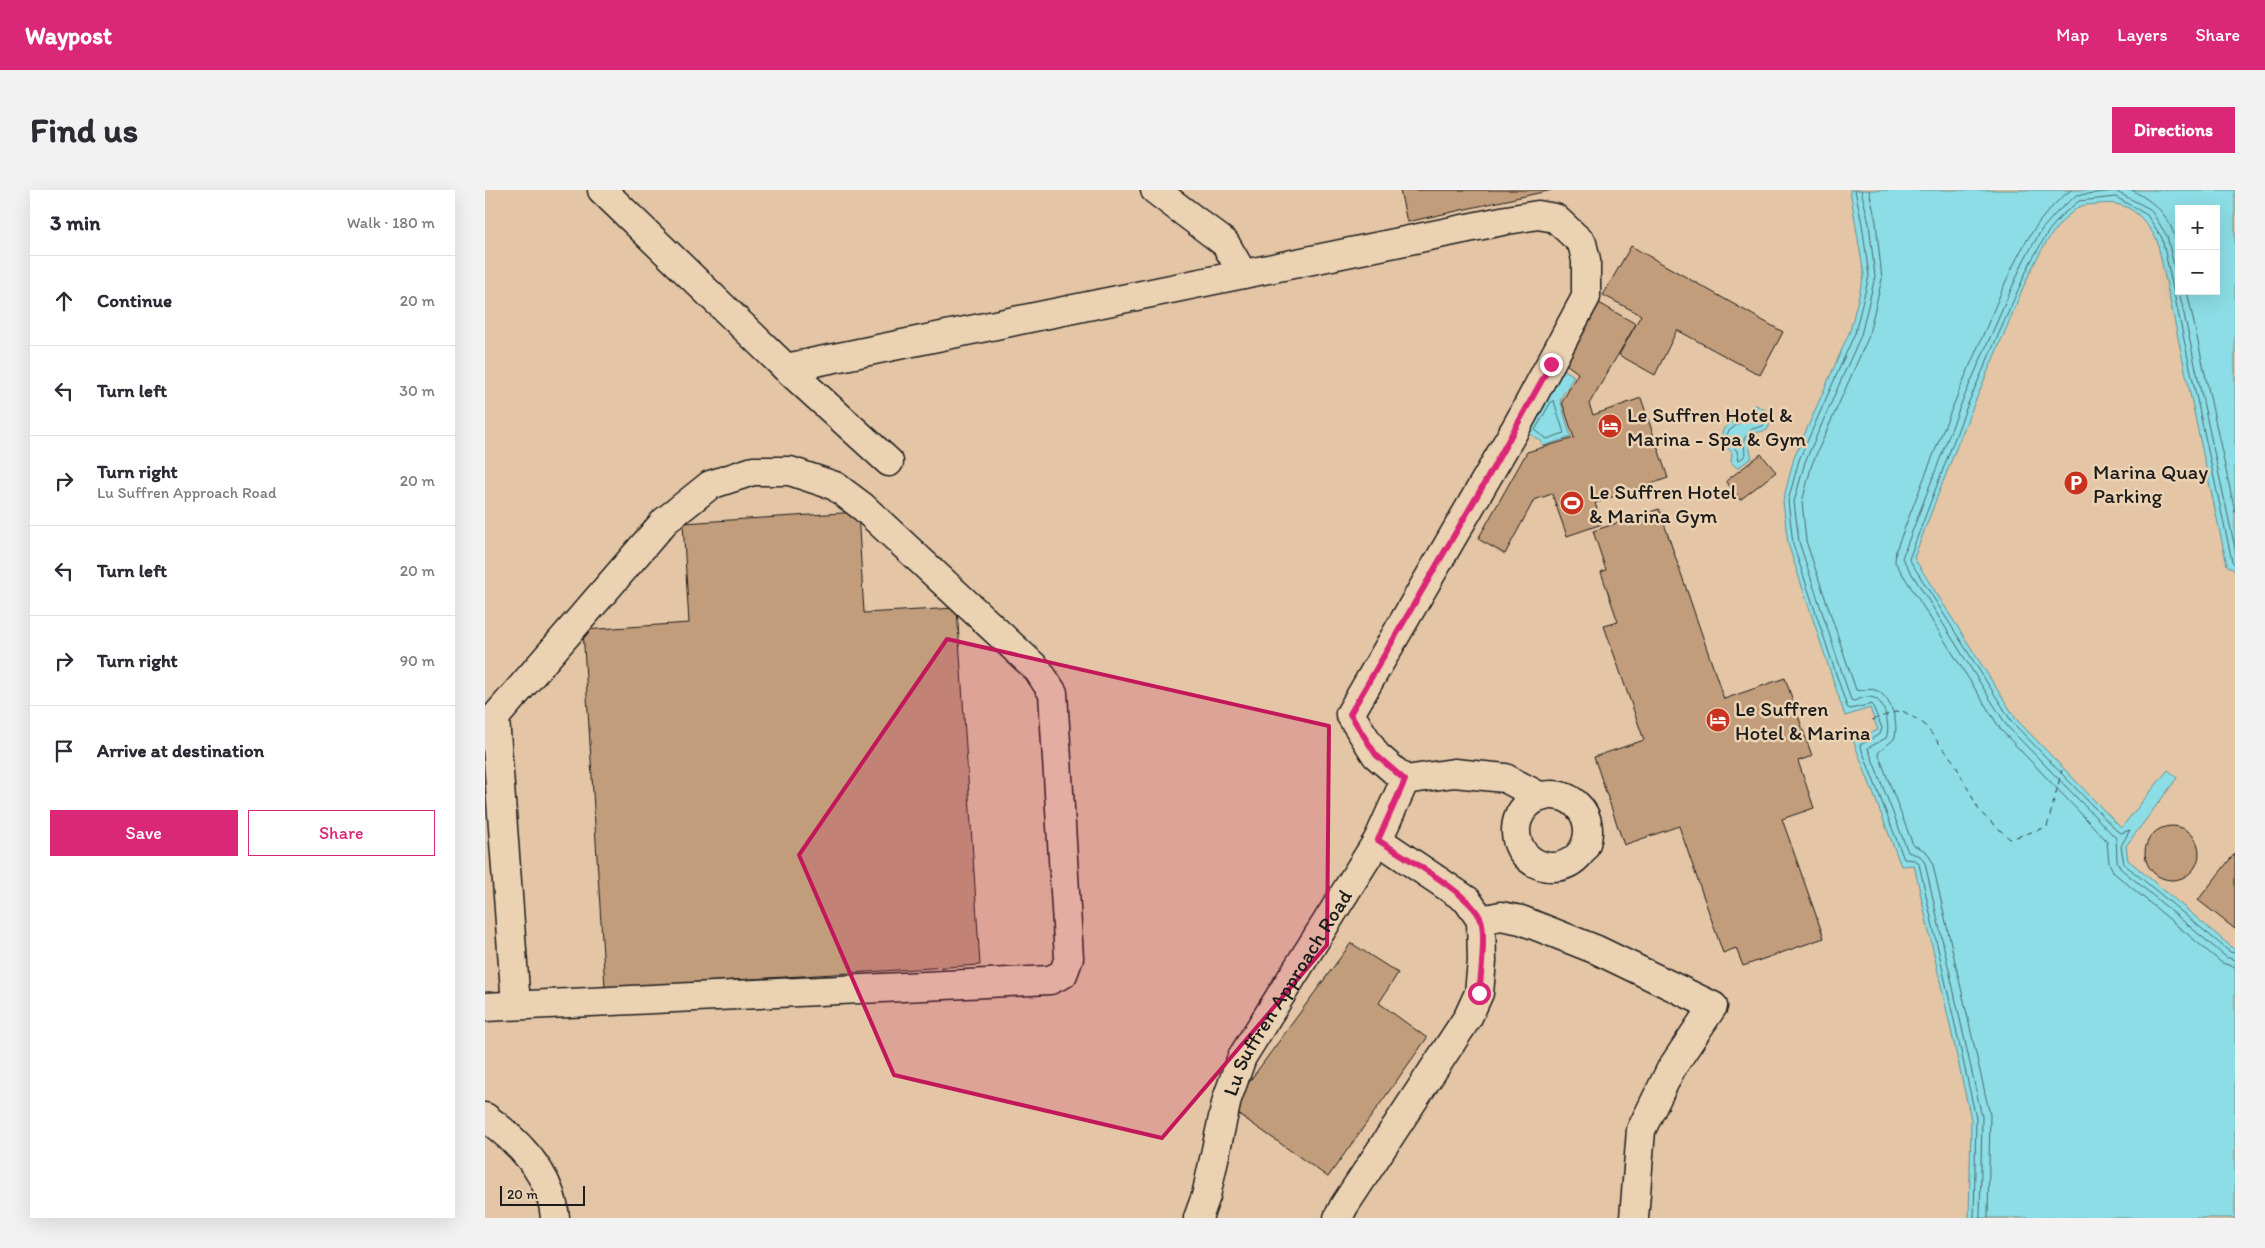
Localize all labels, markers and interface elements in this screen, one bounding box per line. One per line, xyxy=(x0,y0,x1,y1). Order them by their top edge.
text: Waypost xyxy=(25,21,112,50)
text: Map xyxy=(2056,24,2089,46)
text: Layers xyxy=(2117,24,2167,46)
text: Share xyxy=(2195,24,2240,46)
button: Directions xyxy=(2112,107,2235,153)
text: Find us xyxy=(30,109,138,151)
map controls xyxy=(2175,205,2220,295)
button: + xyxy=(2175,205,2220,250)
text: 3 min xyxy=(50,210,100,235)
text: Walk · 180 m xyxy=(347,213,435,232)
button: − xyxy=(2175,250,2220,295)
icon: ahead xyxy=(50,287,78,315)
text: Continue xyxy=(97,289,172,312)
text: 20 m xyxy=(400,291,435,310)
route end xyxy=(1540,353,1563,376)
icon: left xyxy=(50,377,78,405)
text: Turn left xyxy=(97,379,167,402)
text: 30 m xyxy=(399,381,435,400)
place label: Le Suffren Hotel & Marina - Spa & Gym xyxy=(1627,402,1806,451)
hotel icon: Le Suffren Hotel & Marina - Spa & Gym xyxy=(1597,413,1623,439)
place label: Marina Quay Parking xyxy=(2093,459,2208,508)
text: Turn right xyxy=(97,460,178,483)
icon: right xyxy=(50,467,78,495)
parking icon: Marina Quay Parking xyxy=(2063,470,2089,496)
text: 20 m xyxy=(400,471,435,490)
place label: Le Suffren Hotel & Marina Gym xyxy=(1589,479,1736,528)
text: Lu Suffren Approach Road xyxy=(97,483,277,502)
sports icon: Le Suffren Hotel & Marina Gym xyxy=(1559,490,1585,516)
icon: left xyxy=(50,557,78,585)
text: Turn left xyxy=(97,559,167,582)
text: 20 m xyxy=(400,561,435,580)
icon: right xyxy=(50,647,78,675)
text: Turn right xyxy=(97,649,178,672)
text: 90 m xyxy=(400,651,435,670)
place label: Le Suffren Hotel & Marina xyxy=(1735,696,1870,745)
hotel icon: Le Suffren Hotel & Marina xyxy=(1705,707,1731,733)
icon: arrive xyxy=(50,737,78,765)
text: Arrive at destination xyxy=(97,739,264,762)
button: Save xyxy=(50,810,238,856)
button: Share xyxy=(248,810,435,856)
street label: Lu Suffren Approach Road xyxy=(1217,885,1357,1099)
route start xyxy=(1468,982,1491,1005)
scale bar xyxy=(500,1183,585,1206)
text: 20 m xyxy=(507,1186,538,1203)

